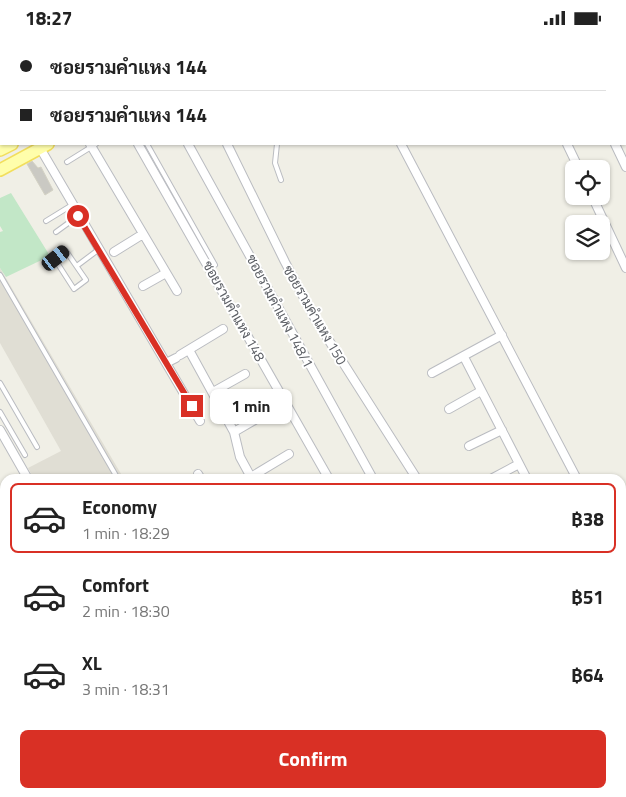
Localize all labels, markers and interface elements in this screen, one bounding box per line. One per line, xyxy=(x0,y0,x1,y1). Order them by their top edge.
text: 18:27 xyxy=(25,3,72,32)
text: ซอยรามคำแหง 144 xyxy=(50,52,207,81)
text: ซอยรามคำแหง 144 xyxy=(50,100,207,129)
map controls xyxy=(565,160,610,260)
button: locate xyxy=(565,160,610,205)
route start xyxy=(67,205,89,227)
button: layers xyxy=(565,215,610,260)
car xyxy=(39,243,72,273)
street label: ซอยรามคำแหง 148/1 xyxy=(242,250,319,371)
street label: ซอยรามคำแหง 148 xyxy=(198,257,271,365)
street label: ซอยรามคำแหง 150 xyxy=(278,261,353,369)
callout: 1 min xyxy=(210,389,292,423)
text: 1 min xyxy=(232,394,270,418)
route end xyxy=(181,395,203,417)
text: Economy xyxy=(82,492,157,521)
icon: car xyxy=(22,496,67,541)
text: ฿38 xyxy=(571,504,604,533)
text: 1 min · 18:29 xyxy=(82,521,170,545)
text: Comfort xyxy=(82,570,149,599)
icon: car xyxy=(22,574,67,619)
text: ฿51 xyxy=(571,582,604,611)
text: 2 min · 18:30 xyxy=(82,599,170,623)
text: XL xyxy=(82,648,102,677)
icon: car xyxy=(22,652,67,697)
text: ฿64 xyxy=(571,660,604,689)
text: 3 min · 18:31 xyxy=(82,677,170,701)
button: Confirm xyxy=(20,730,606,788)

